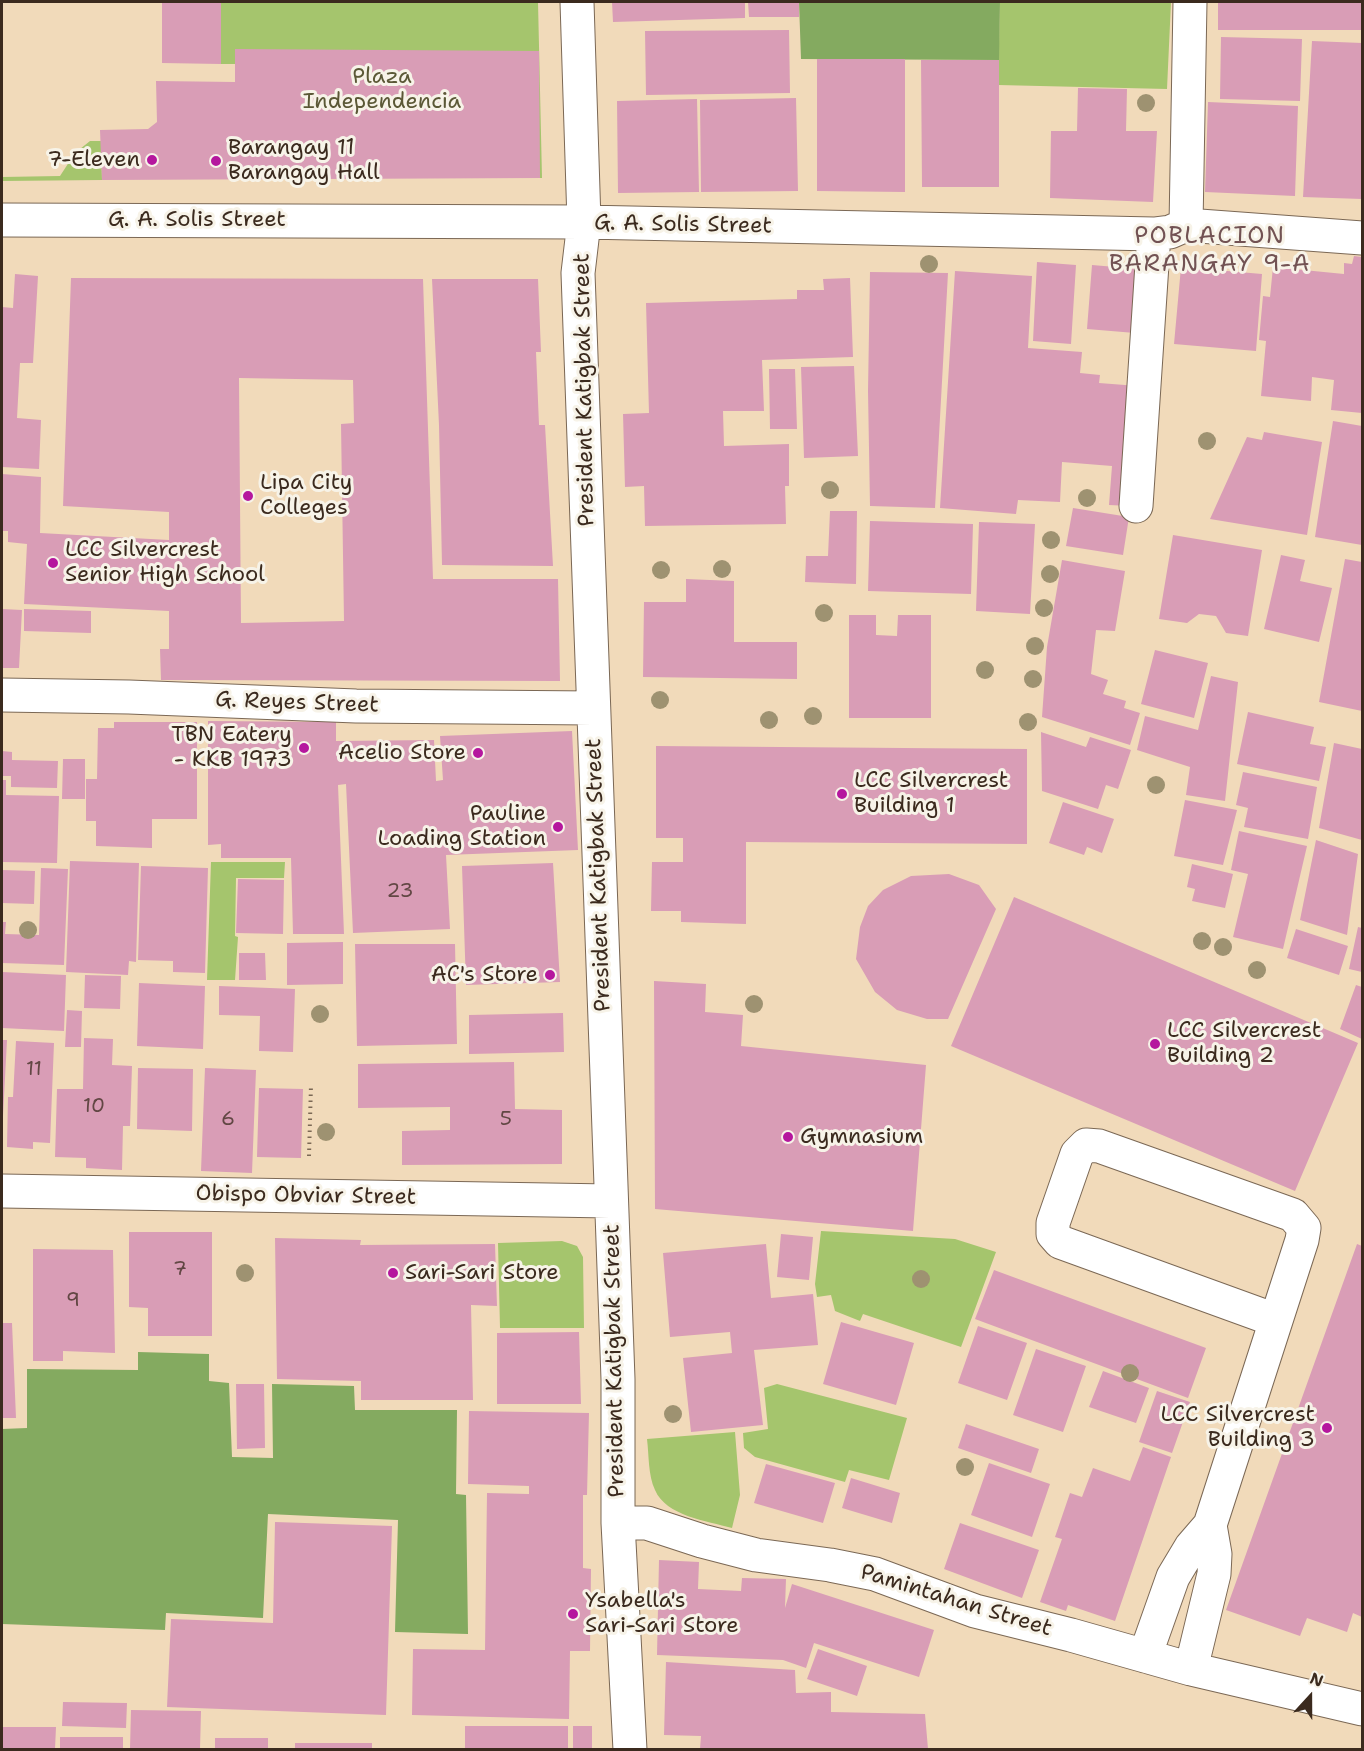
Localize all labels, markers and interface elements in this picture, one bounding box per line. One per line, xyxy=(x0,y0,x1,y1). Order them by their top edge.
park label: Plaza Independencia xyxy=(303,64,461,116)
place label: Barangay 11 Barangay Hall xyxy=(228,135,380,186)
place label: 7-Eleven xyxy=(47,147,140,173)
marker: 7-Eleven xyxy=(145,153,159,167)
marker: Barangay 11 Barangay Hall xyxy=(209,154,223,168)
street label: G. A. Solis Street xyxy=(108,207,286,233)
street label: G. A. Solis Street xyxy=(594,210,772,240)
district label: POBLACION BARANGAY 9-A xyxy=(1109,223,1311,279)
street label: President Katigbak Street xyxy=(569,253,601,527)
place label: Lipa City Colleges xyxy=(260,470,352,522)
marker: Lipa City Colleges xyxy=(241,489,255,503)
place label: LCC Silvercrest Senior High School xyxy=(65,537,265,588)
marker: LCC Silvercrest Senior High School xyxy=(46,556,60,570)
street label: G. Reyes Street xyxy=(215,687,379,719)
place label: TBN Eatery - KKB 1973 xyxy=(171,722,292,774)
street label: President Katigbak Street xyxy=(581,738,617,1012)
place label: Acelio Store xyxy=(338,740,466,766)
marker: TBN Eatery - KKB 1973 xyxy=(297,741,311,755)
marker: Acelio Store xyxy=(471,746,485,760)
place label: LCC Silvercrest Building 1 xyxy=(854,768,1008,819)
marker: LCC Silvercrest Building 1 xyxy=(835,787,849,801)
place label: Pauline Loading Station xyxy=(377,801,546,852)
marker: Pauline Loading Station xyxy=(551,820,565,834)
house number: 23 xyxy=(387,880,413,904)
place label: AC's Store xyxy=(431,962,538,988)
marker: AC's Store xyxy=(543,968,557,982)
place label: LCC Silvercrest Building 2 xyxy=(1167,1018,1321,1070)
marker: LCC Silvercrest Building 2 xyxy=(1148,1037,1162,1051)
house number: 11 xyxy=(26,1058,42,1082)
house number: 10 xyxy=(83,1095,105,1119)
house number: 6 xyxy=(221,1108,235,1132)
house number: 5 xyxy=(500,1108,512,1132)
place label: Gymnasium xyxy=(800,1124,923,1150)
marker: Gymnasium xyxy=(781,1130,795,1144)
street label: Obispo Obviar Street xyxy=(195,1181,417,1211)
street label: President Katigbak Street xyxy=(599,1224,631,1498)
house number: 7 xyxy=(173,1258,187,1282)
place label: Sari-Sari Store xyxy=(405,1260,559,1286)
marker: Sari-Sari Store xyxy=(386,1266,400,1280)
house number: 9 xyxy=(66,1289,80,1313)
place label: LCC Silvercrest Building 3 xyxy=(1161,1402,1315,1454)
marker: LCC Silvercrest Building 3 xyxy=(1320,1421,1334,1435)
street label: Pamintahan Street xyxy=(857,1559,1055,1643)
place label: Ysabella's Sari-Sari Store xyxy=(585,1588,739,1640)
marker: Ysabella's Sari-Sari Store xyxy=(566,1607,580,1621)
north arrow xyxy=(1280,1667,1340,1727)
text: N xyxy=(1307,1668,1326,1692)

